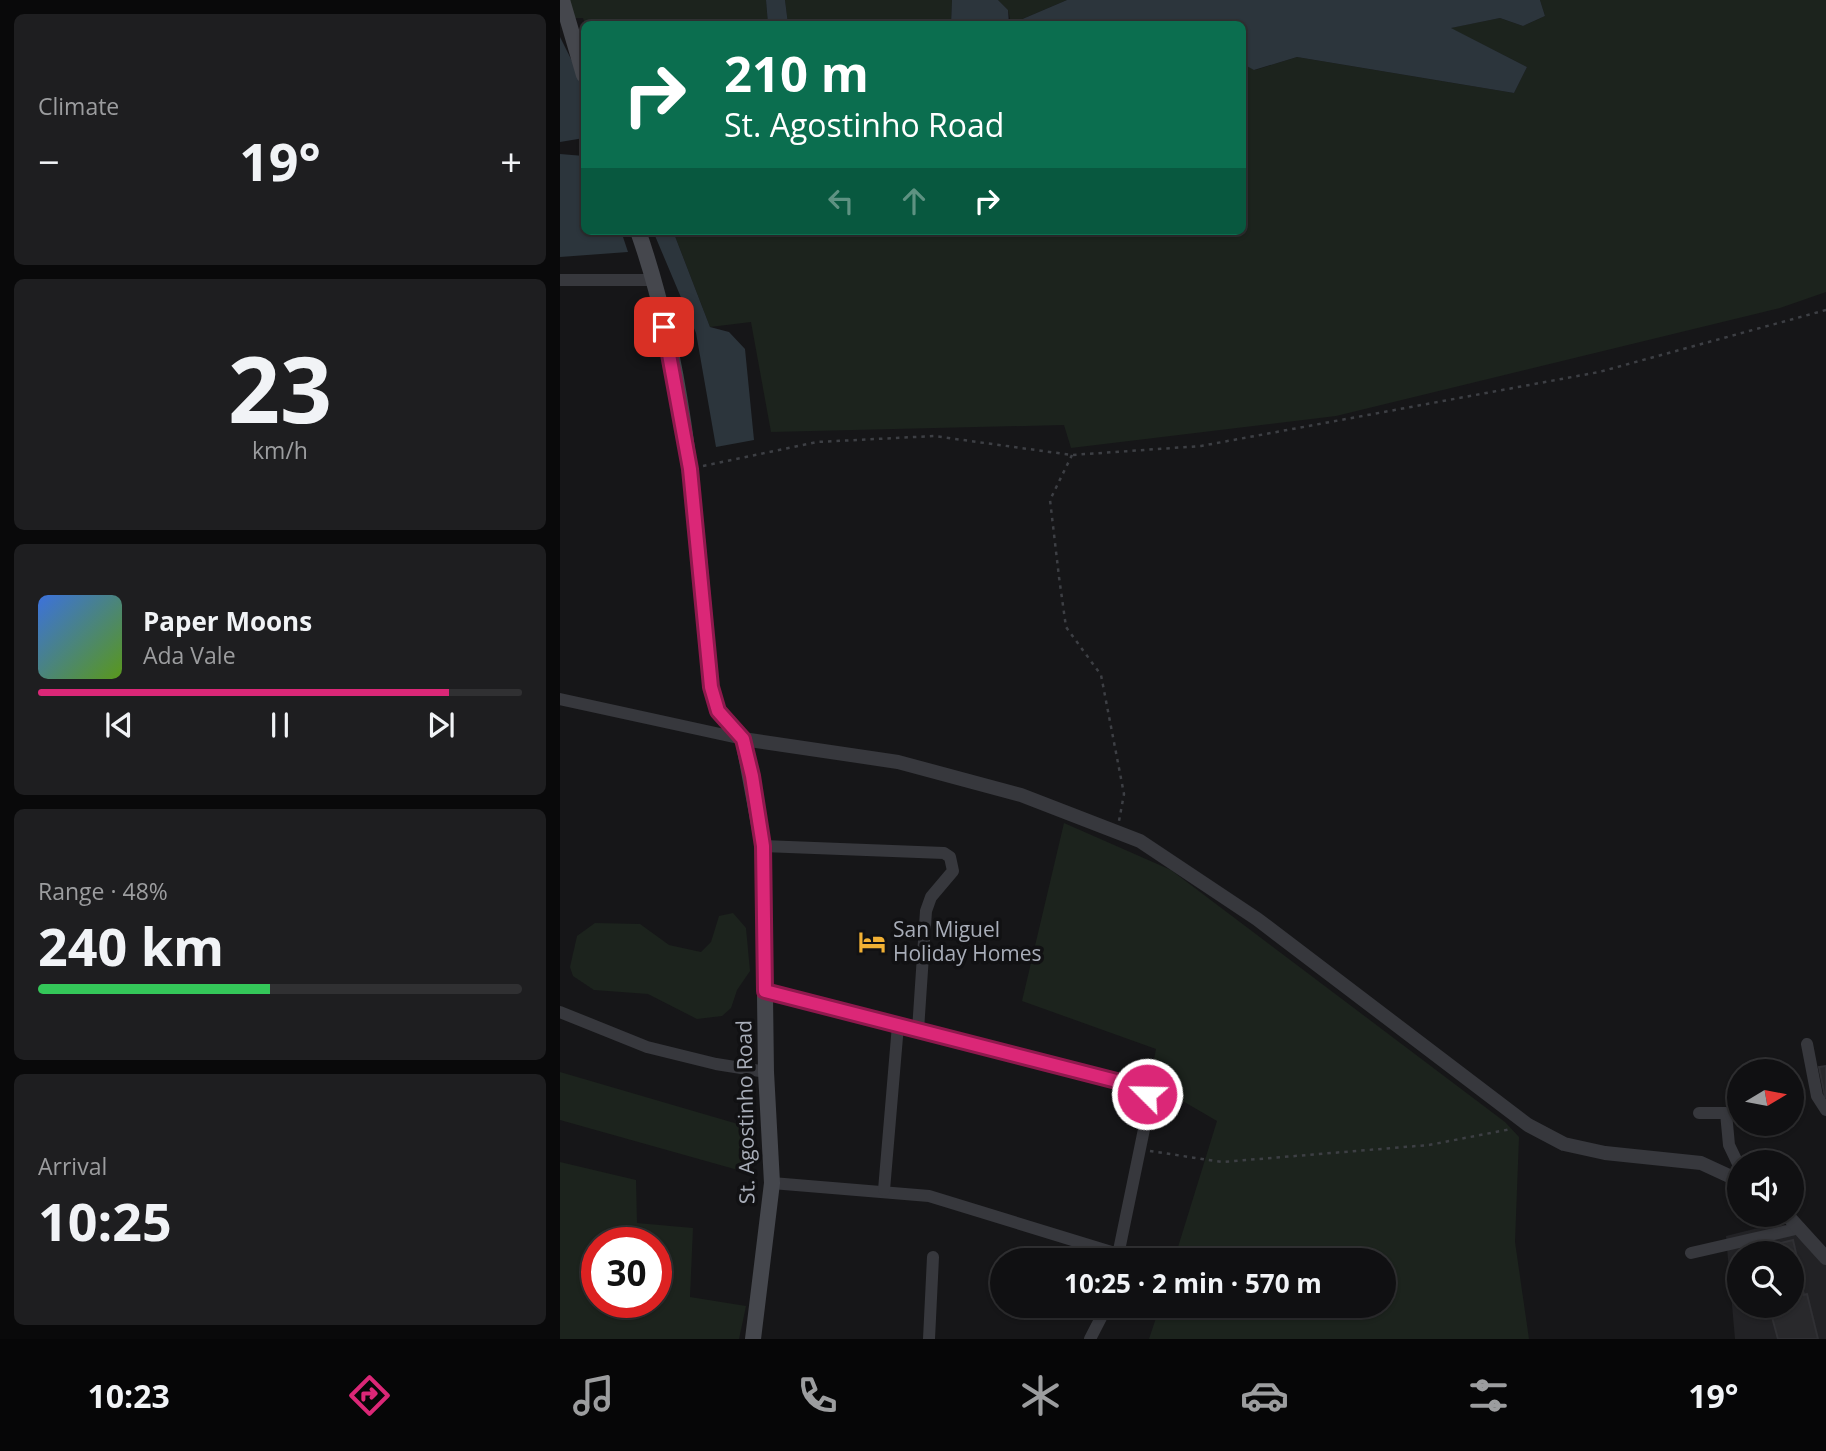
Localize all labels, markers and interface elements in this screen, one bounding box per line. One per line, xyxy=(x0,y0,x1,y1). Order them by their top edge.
text: 210 m xyxy=(724,40,869,106)
icon: right xyxy=(609,49,700,140)
text: Climate xyxy=(38,90,119,122)
text: St. Agostinho Road xyxy=(724,103,1004,146)
text: 19° xyxy=(239,125,321,196)
text: − xyxy=(38,135,60,187)
text: + xyxy=(500,135,522,187)
icon: left xyxy=(822,182,860,220)
icon: ahead xyxy=(895,182,933,220)
icon: right xyxy=(968,182,1006,220)
pin xyxy=(634,297,694,357)
icon: arrive xyxy=(645,308,683,346)
text: 23 xyxy=(228,326,332,450)
text: km/h xyxy=(252,434,308,466)
text: Paper Moons xyxy=(143,603,312,639)
text: Ada Vale xyxy=(143,639,236,671)
icon: previous xyxy=(100,706,138,744)
icon: pause xyxy=(261,706,299,744)
icon: next xyxy=(422,706,460,744)
text: Range · 48% xyxy=(38,875,168,907)
text: 240 km xyxy=(38,910,224,981)
place label: San Miguel Holiday Homes xyxy=(893,915,1042,967)
hotel icon: San Miguel Holiday Homes xyxy=(857,927,887,957)
street label: St. Agostinho Road xyxy=(729,1020,761,1204)
position arrow xyxy=(1110,1057,1184,1131)
north arrow xyxy=(1727,1059,1804,1136)
map controls xyxy=(1727,1059,1804,1318)
text: Arrival xyxy=(38,1150,107,1182)
button: sound xyxy=(1727,1150,1804,1227)
text: 10:25 xyxy=(38,1185,172,1256)
speed limit sign: 30 xyxy=(581,1227,672,1318)
button: search xyxy=(1727,1241,1804,1318)
text: 10:25 · 2 min · 570 m xyxy=(1064,1265,1322,1301)
icon: directions xyxy=(345,1371,394,1420)
icon: music xyxy=(569,1371,618,1420)
icon: phone xyxy=(793,1371,842,1420)
icon: climate xyxy=(1016,1371,1065,1420)
icon: car xyxy=(1240,1371,1289,1420)
icon: filters xyxy=(1464,1371,1513,1420)
text: 10:23 xyxy=(87,1374,170,1417)
text: 19° xyxy=(1688,1374,1739,1417)

